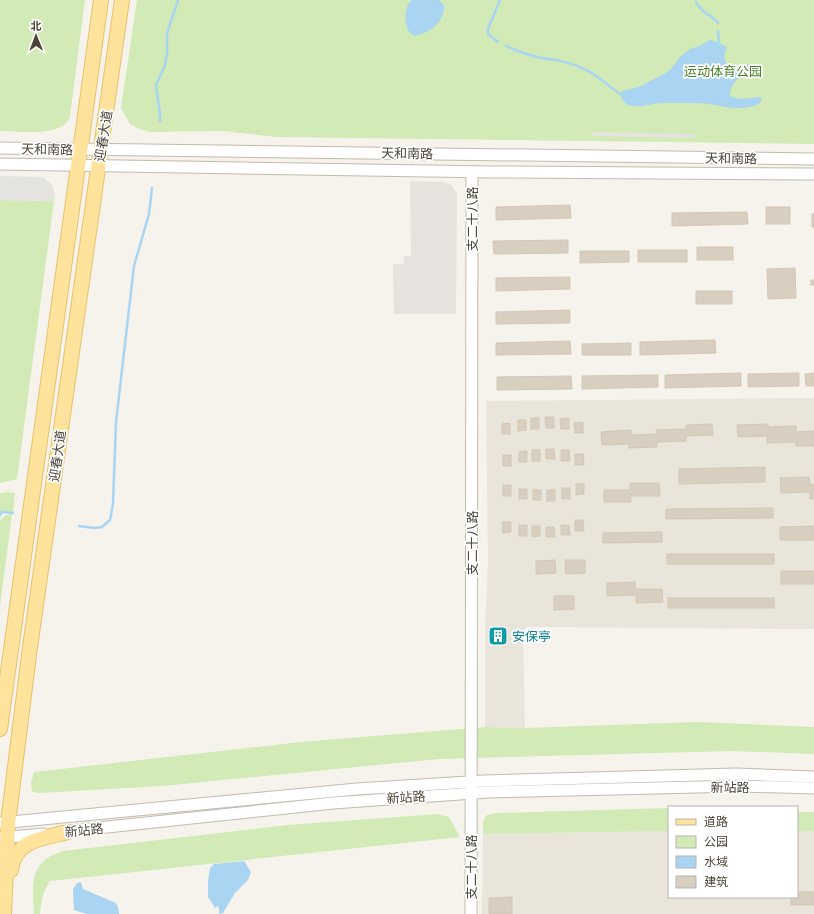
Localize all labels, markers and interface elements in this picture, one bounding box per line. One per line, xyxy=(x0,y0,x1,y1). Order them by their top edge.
north arrow xyxy=(16,16,56,56)
text: 北 xyxy=(30,20,41,33)
park label: 运动体育公园 xyxy=(684,64,762,79)
street label: 迎春大道 xyxy=(92,109,115,163)
street label: 天和南路 xyxy=(21,142,73,157)
street label: 天和南路 xyxy=(381,146,433,161)
street label: 天和南路 xyxy=(705,151,757,166)
street label: 支二十八路 xyxy=(465,186,480,252)
street label: 迎春大道 xyxy=(46,429,69,483)
street label: 支二十八路 xyxy=(465,510,480,576)
building icon: 安保亭 xyxy=(487,625,509,647)
place label: 安保亭 xyxy=(512,629,551,644)
street label: 新站路 xyxy=(710,780,750,795)
street label: 新站路 xyxy=(386,789,426,806)
legend xyxy=(668,806,798,898)
text: 道路 xyxy=(704,815,728,829)
street label: 新站路 xyxy=(64,821,104,840)
street label: 支二十八路 xyxy=(464,834,479,900)
text: 公园 xyxy=(704,835,728,849)
text: 水域 xyxy=(704,855,728,869)
text: 建筑 xyxy=(704,875,728,889)

